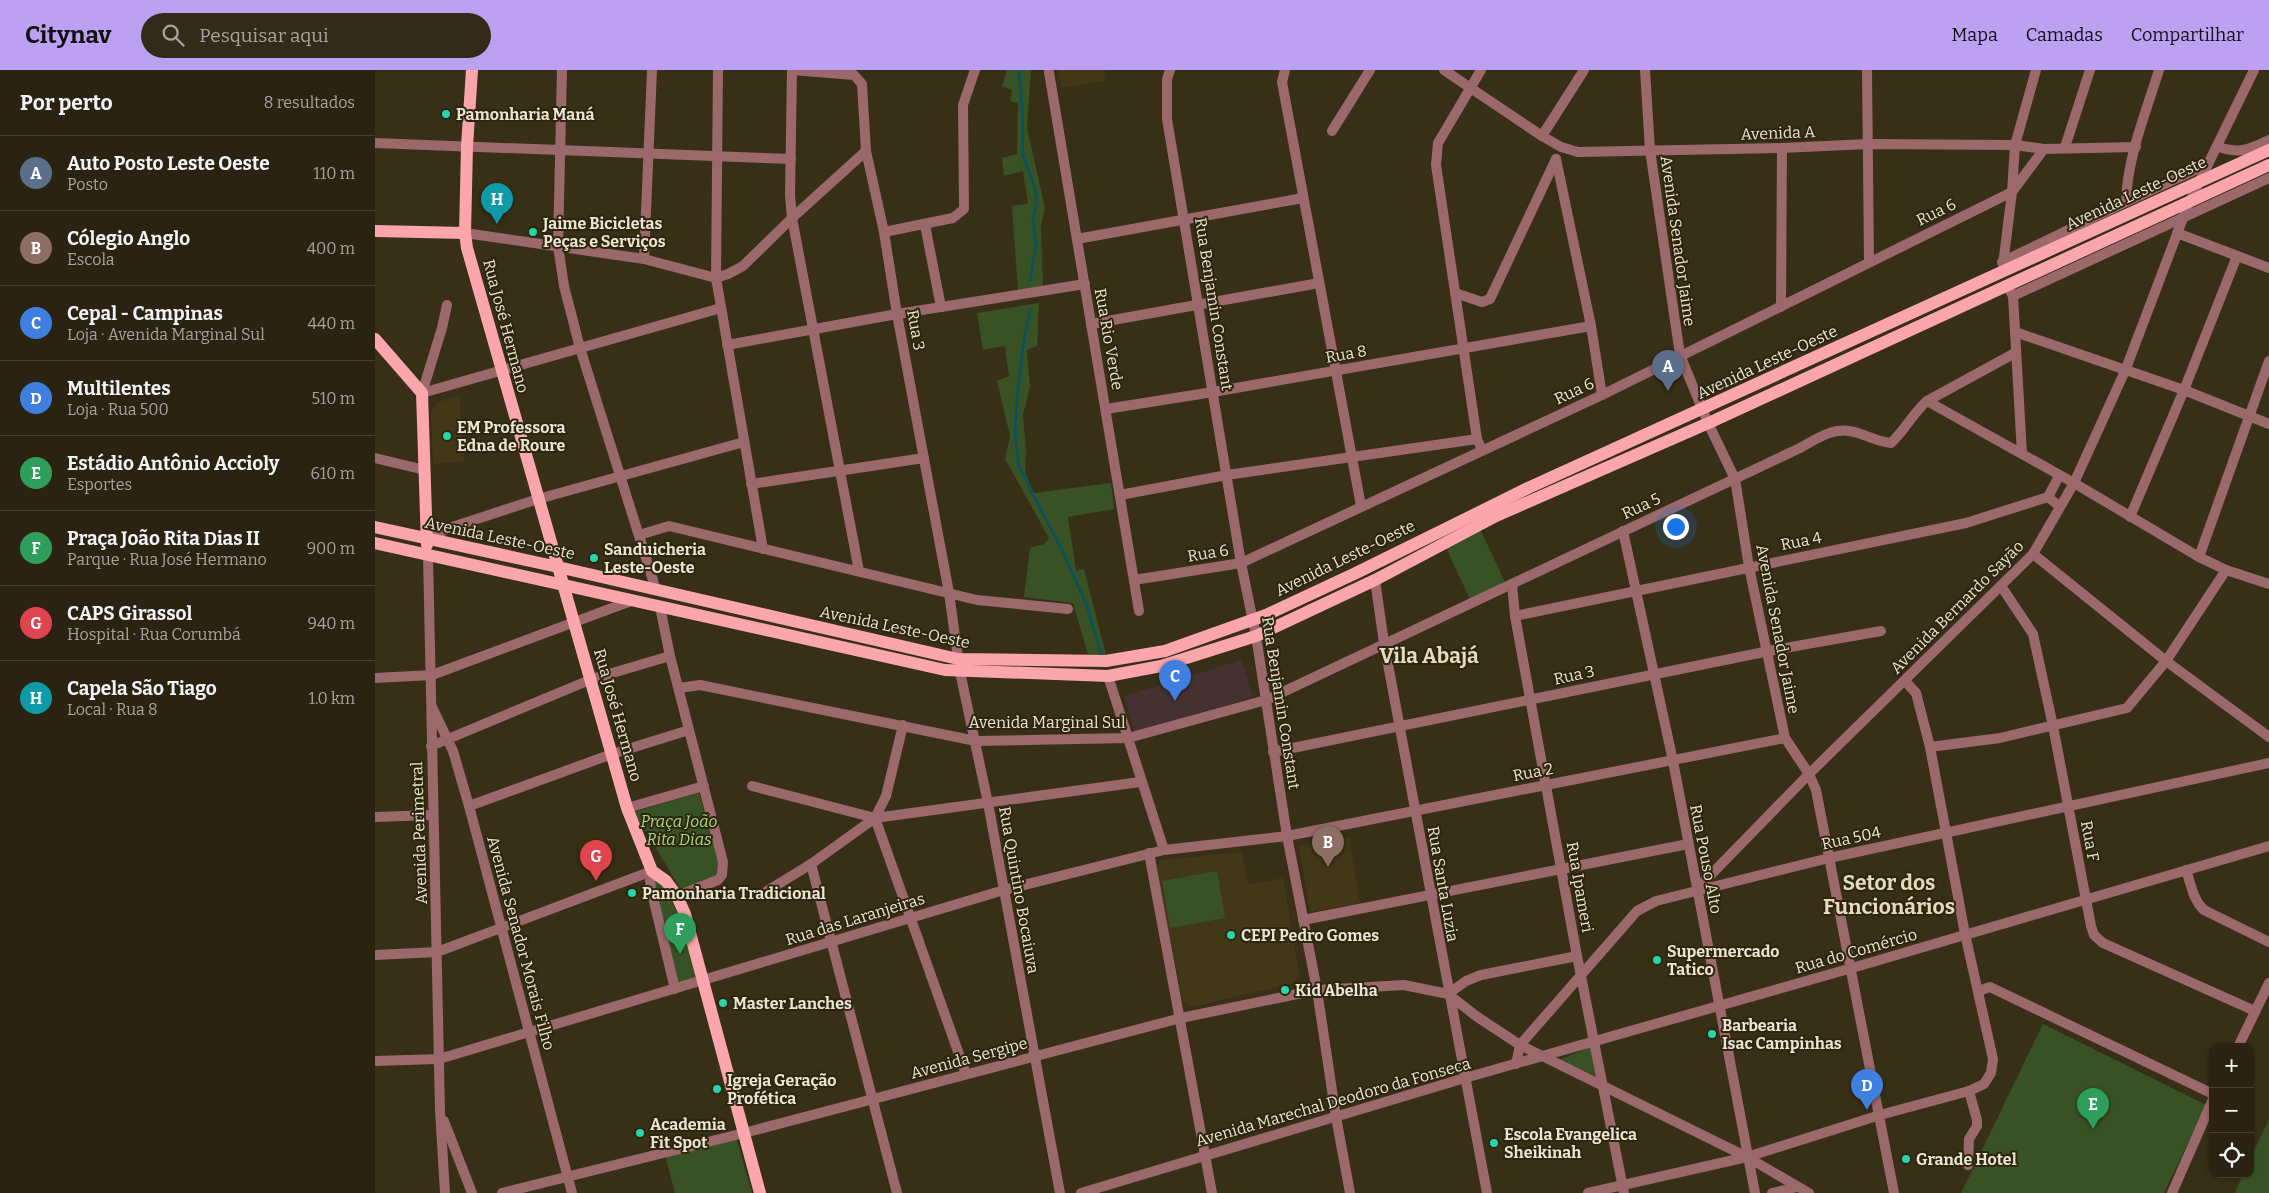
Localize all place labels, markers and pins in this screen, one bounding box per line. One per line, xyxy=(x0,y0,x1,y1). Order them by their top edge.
place label: Pamonharia Maná xyxy=(456,105,595,124)
marker: Pamonharia Maná xyxy=(440,108,452,120)
pin: H xyxy=(481,183,513,224)
place label: Jaime Bicicletas Peças e Serviços xyxy=(542,214,666,251)
marker: Jaime Bicicletas Peças e Serviços xyxy=(527,226,539,238)
pin: A xyxy=(1652,350,1684,391)
place label: EM Professora Edna de Roure xyxy=(457,418,566,455)
marker: EM Professora Edna de Roure xyxy=(441,430,453,442)
place label: Sanduicheria Leste-Oeste xyxy=(604,540,706,577)
marker: Sanduicheria Leste-Oeste xyxy=(588,552,600,564)
pin: C xyxy=(1159,660,1191,701)
pin: B xyxy=(1312,826,1344,867)
pin: G xyxy=(580,840,612,881)
place label: Pamonharia Tradicional xyxy=(642,884,826,903)
marker: Pamonharia Tradicional xyxy=(626,887,638,899)
pin: F xyxy=(664,913,696,954)
place label: CEPI Pedro Gomes xyxy=(1241,926,1379,945)
marker: CEPI Pedro Gomes xyxy=(1225,929,1237,941)
place label: Supermercado Tatico xyxy=(1667,942,1780,979)
marker: Supermercado Tatico xyxy=(1651,954,1663,966)
place label: Kid Abelha xyxy=(1295,981,1378,1000)
marker: Kid Abelha xyxy=(1279,984,1291,996)
place label: Master Lanches xyxy=(733,994,852,1013)
marker: Master Lanches xyxy=(717,997,729,1009)
place label: Barbearia Isac Campinhas xyxy=(1722,1016,1842,1053)
marker: Barbearia Isac Campinhas xyxy=(1706,1028,1718,1040)
pin: D xyxy=(1851,1069,1883,1110)
place label: Igreja Geração Profética xyxy=(727,1071,837,1108)
marker: Igreja Geração Profética xyxy=(711,1083,723,1095)
pin: E xyxy=(2077,1088,2109,1129)
place label: Academia Fit Spot xyxy=(650,1115,726,1152)
place label: Escola Evangelica Sheikinah xyxy=(1504,1125,1637,1162)
marker: Academia Fit Spot xyxy=(634,1127,646,1139)
marker: Escola Evangelica Sheikinah xyxy=(1488,1137,1500,1149)
place label: Grande Hotel xyxy=(1916,1150,2017,1169)
marker: Grande Hotel xyxy=(1900,1153,1912,1165)

